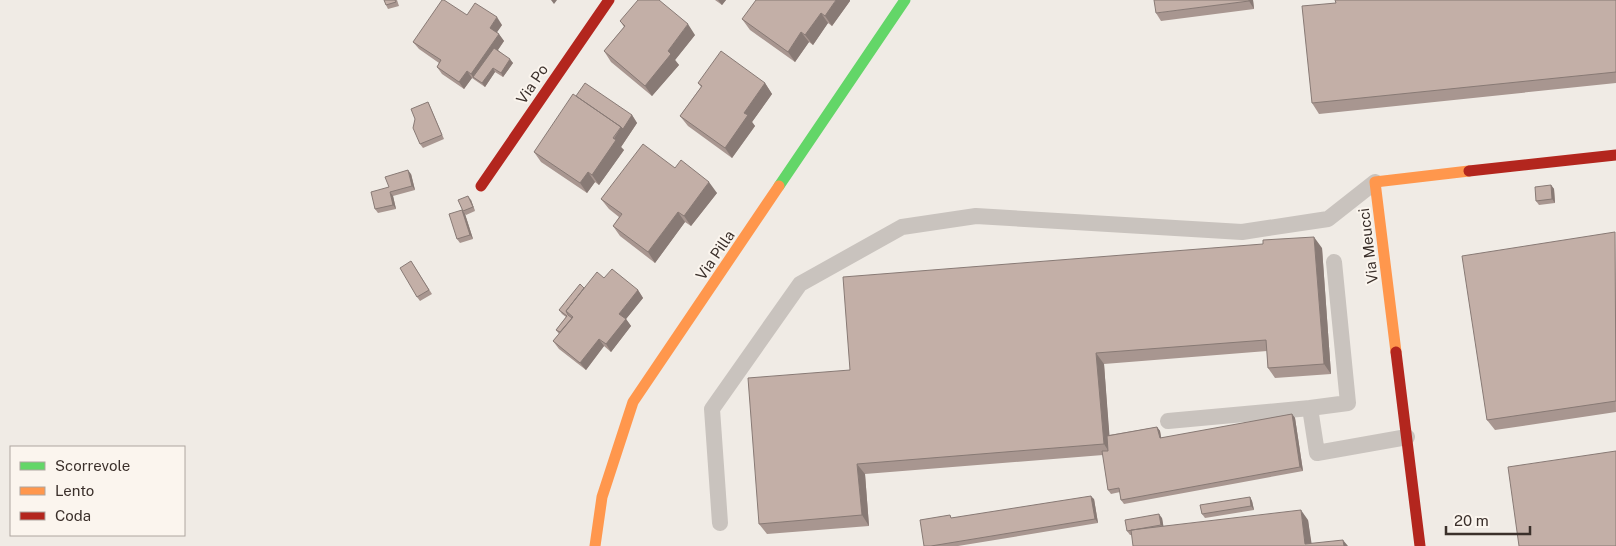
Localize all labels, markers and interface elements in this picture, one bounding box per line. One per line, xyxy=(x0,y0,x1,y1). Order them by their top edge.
street label: Via Po xyxy=(513,61,551,107)
street label: Via Meucci xyxy=(1355,207,1381,285)
street label: Via Pilla xyxy=(692,227,738,283)
legend xyxy=(10,446,185,536)
text: Scorrevole xyxy=(55,457,130,474)
text: Lento xyxy=(55,482,94,499)
scale bar xyxy=(1446,504,1530,536)
text: Coda xyxy=(55,507,91,524)
text: 20 m xyxy=(1454,512,1489,529)

